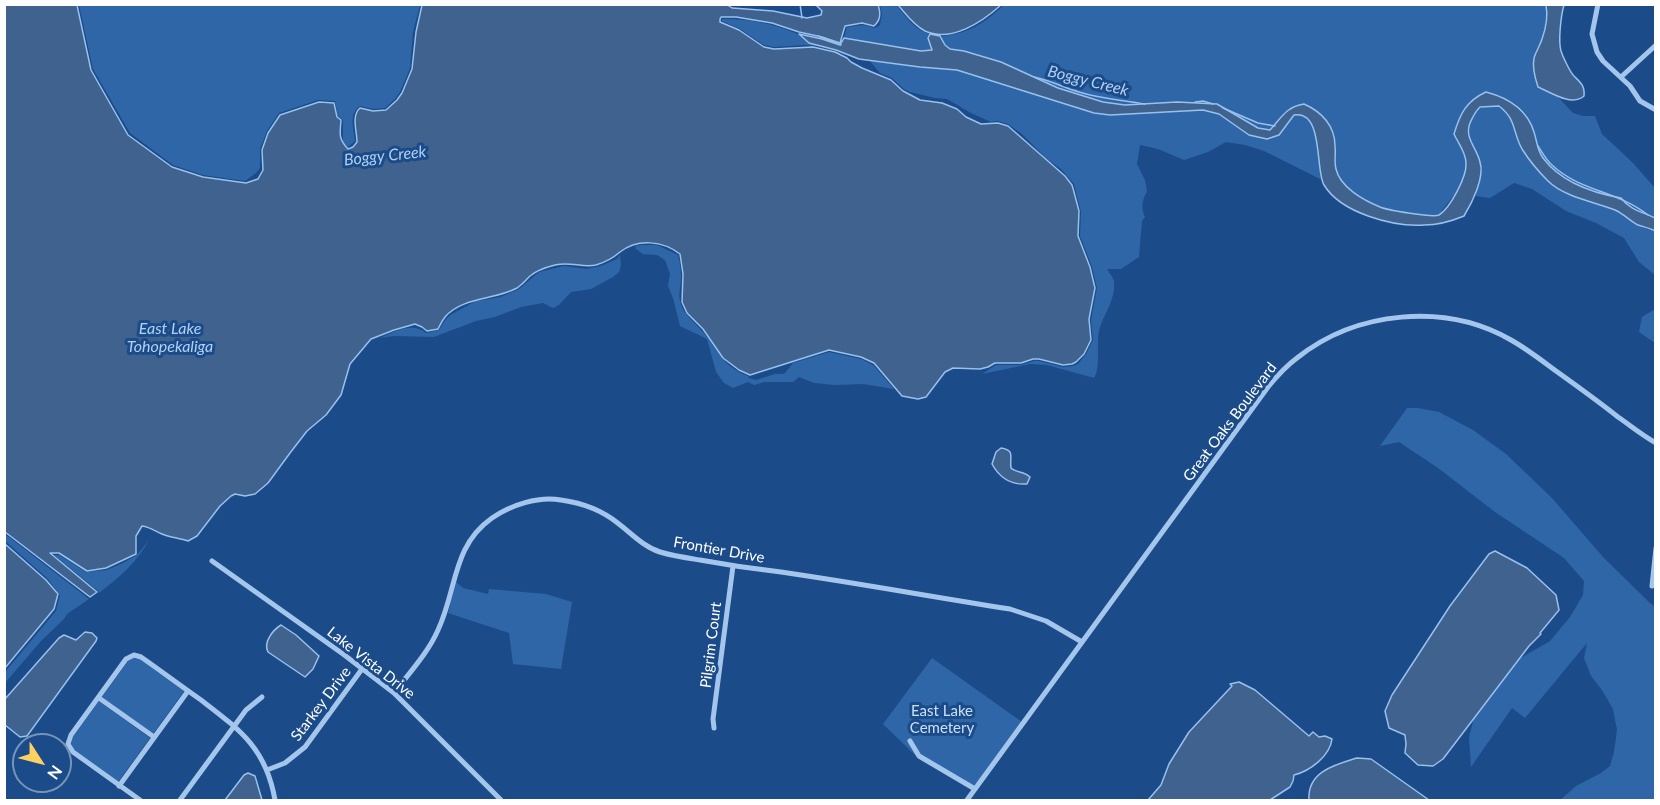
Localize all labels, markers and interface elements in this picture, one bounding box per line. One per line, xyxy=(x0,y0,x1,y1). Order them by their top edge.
water label: Boggy Creek xyxy=(1046,62,1130,100)
water label: Boggy Creek xyxy=(343,142,427,170)
water label: East Lake Tohopekaliga xyxy=(127,319,213,357)
street label: Great Oaks Boulevard xyxy=(1179,359,1281,485)
street label: Frontier Drive xyxy=(672,533,766,567)
street label: Pilgrim Court xyxy=(697,601,725,689)
street label: Lake Vista Drive xyxy=(323,623,419,703)
street label: Starkey Drive xyxy=(287,663,355,745)
park label: East Lake Cemetery xyxy=(910,702,974,737)
north arrow xyxy=(12,733,72,793)
text: N xyxy=(44,762,67,783)

